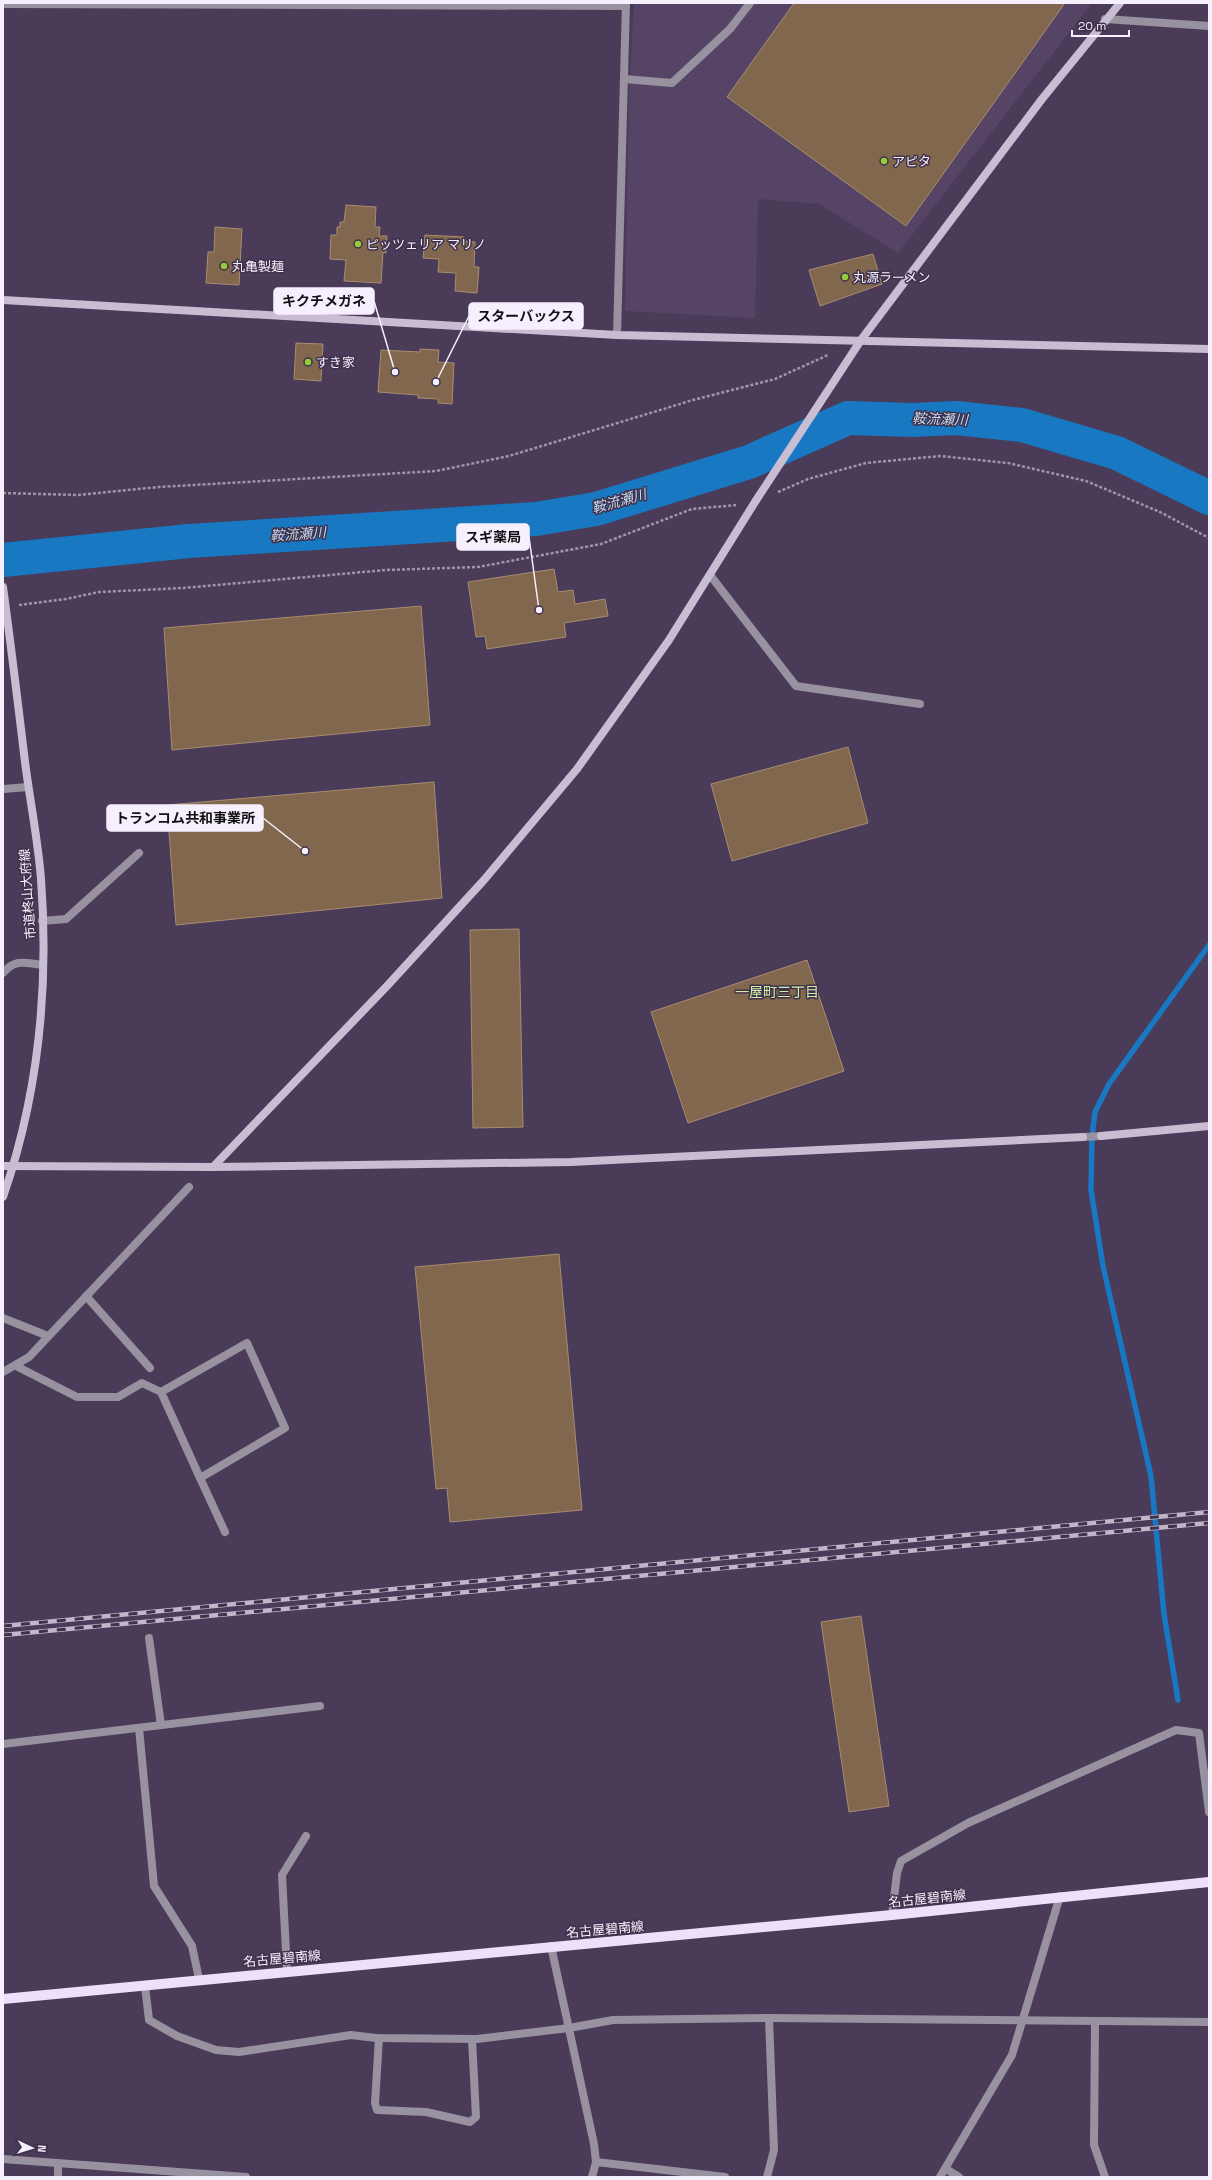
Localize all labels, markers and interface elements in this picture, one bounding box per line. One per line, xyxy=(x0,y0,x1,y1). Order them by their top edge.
scale bar xyxy=(1072,12,1129,38)
text: 20 m xyxy=(1078,18,1106,34)
place label: アピタ xyxy=(892,153,931,170)
marker: アピタ xyxy=(879,156,889,166)
place label: ピッツェリア マリノ xyxy=(366,236,486,253)
marker: ピッツェリア マリノ xyxy=(353,239,363,249)
place label: 丸亀製麺 xyxy=(232,258,284,275)
marker: 丸亀製麺 xyxy=(219,261,229,271)
place label: 丸源ラーメン xyxy=(853,269,930,286)
marker: 丸源ラーメン xyxy=(840,272,850,282)
callout: キクチメガネ xyxy=(274,288,374,314)
text: キクチメガネ xyxy=(282,292,366,310)
callout: スターバックス xyxy=(469,303,583,329)
text: スターバックス xyxy=(477,307,575,325)
place label: すき家 xyxy=(316,354,355,371)
marker: すき家 xyxy=(303,357,313,367)
water label: 鞍流瀬川 xyxy=(912,409,970,429)
water label: 鞍流瀬川 xyxy=(590,484,650,517)
water label: 鞍流瀬川 xyxy=(269,523,329,545)
callout: スギ薬局 xyxy=(457,524,529,550)
text: スギ薬局 xyxy=(465,528,521,546)
callout: トランコム共和事業所 xyxy=(107,805,263,831)
text: トランコム共和事業所 xyxy=(115,809,255,827)
street label: 市道柊山大府線 xyxy=(16,848,39,940)
district label: 一屋町三丁目 xyxy=(735,983,819,1001)
street label: 名古屋碧南線 xyxy=(887,1886,967,1911)
street label: 名古屋碧南線 xyxy=(565,1918,645,1941)
street label: 名古屋碧南線 xyxy=(242,1947,322,1970)
north arrow xyxy=(12,2128,52,2168)
text: N xyxy=(35,2145,49,2153)

